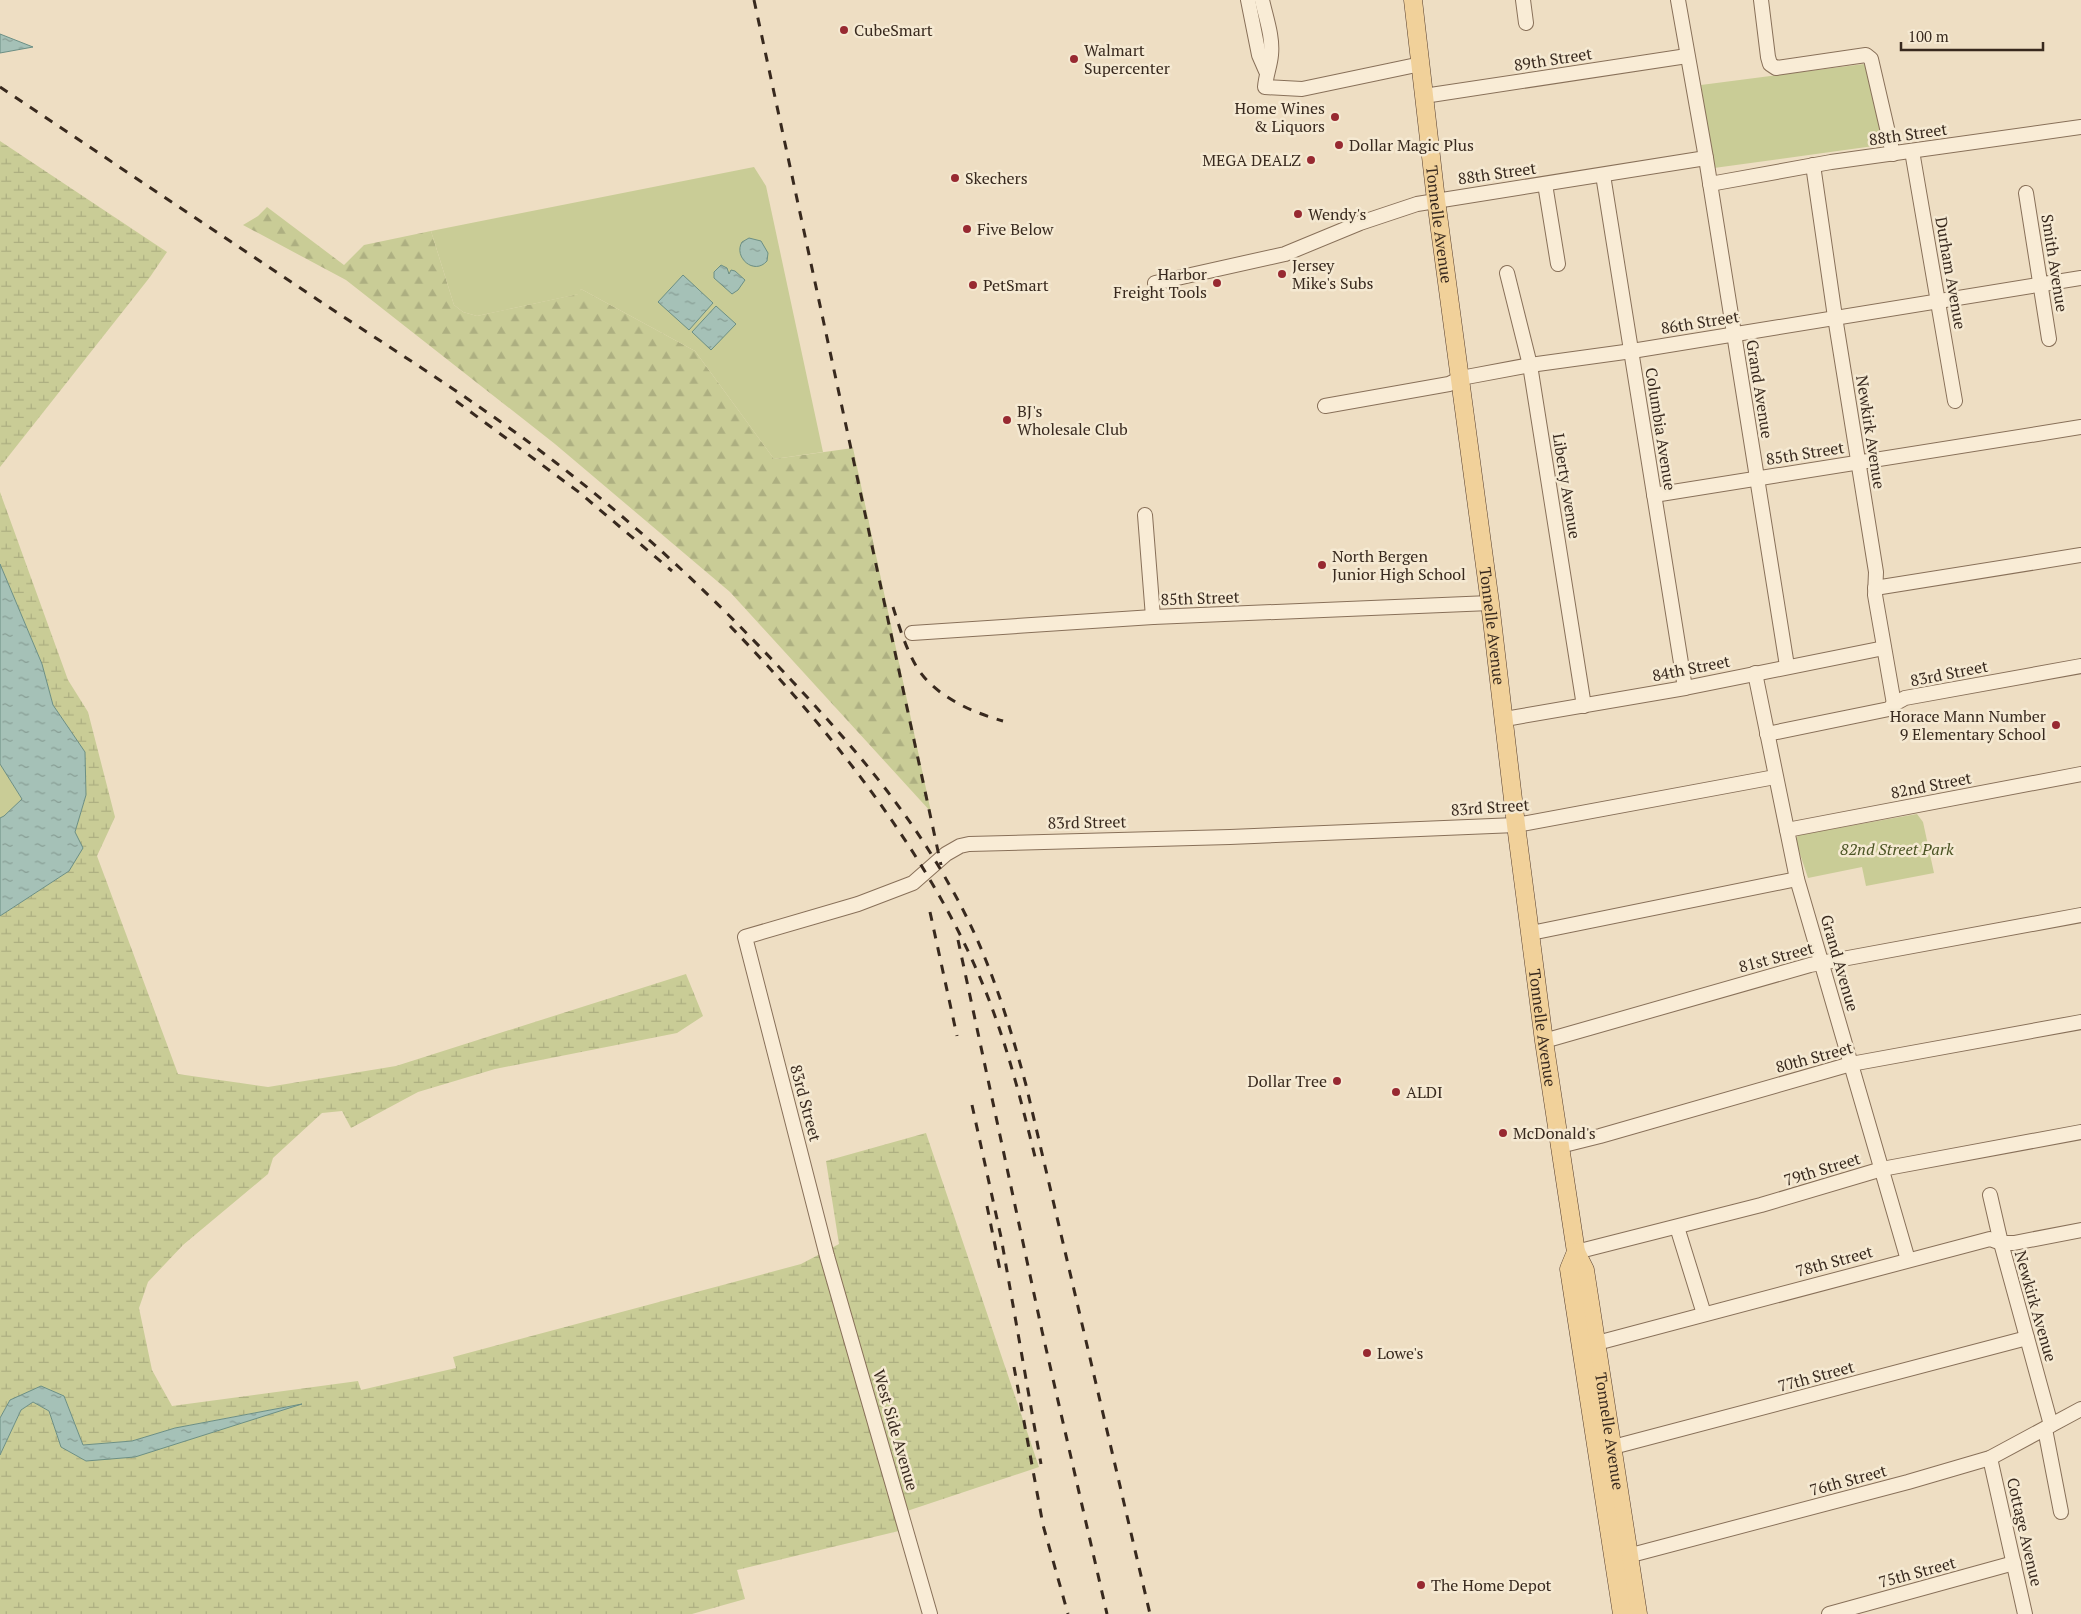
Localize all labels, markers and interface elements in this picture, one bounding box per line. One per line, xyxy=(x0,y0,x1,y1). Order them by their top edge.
place label: CubeSmart xyxy=(854,19,933,41)
scale bar xyxy=(1901,20,2044,52)
marker: CubeSmart xyxy=(838,24,850,36)
text: 100 m xyxy=(1908,26,1949,46)
place label: Walmart Supercenter xyxy=(1084,39,1171,79)
street label: 89th Street xyxy=(1512,42,1594,76)
marker: Walmart Supercenter xyxy=(1068,53,1080,65)
place label: Home Wines & Liquors xyxy=(1235,97,1325,137)
marker: Home Wines & Liquors xyxy=(1329,111,1341,123)
street label: 88th Street xyxy=(1867,118,1949,150)
place label: Dollar Magic Plus xyxy=(1349,134,1474,156)
marker: Dollar Magic Plus xyxy=(1333,139,1345,151)
place label: MEGA DEALZ xyxy=(1202,149,1301,171)
marker: MEGA DEALZ xyxy=(1305,154,1317,166)
street label: 88th Street xyxy=(1456,157,1538,189)
street label: Tonnelle Avenue xyxy=(1421,164,1458,285)
place label: Skechers xyxy=(965,167,1028,189)
marker: Skechers xyxy=(949,172,961,184)
place label: Wendy's xyxy=(1308,203,1367,225)
marker: Wendy's xyxy=(1292,208,1304,220)
street label: Smith Avenue xyxy=(2036,213,2074,313)
street label: Durham Avenue xyxy=(1930,215,1972,331)
place label: Five Below xyxy=(977,218,1054,240)
marker: Five Below xyxy=(961,223,973,235)
place label: Jersey Mike's Subs xyxy=(1292,254,1374,294)
place label: Harbor Freight Tools xyxy=(1113,263,1208,303)
marker: Jersey Mike's Subs xyxy=(1276,268,1288,280)
place label: PetSmart xyxy=(983,274,1049,296)
marker: Harbor Freight Tools xyxy=(1211,277,1223,289)
marker: PetSmart xyxy=(967,279,979,291)
street label: 86th Street xyxy=(1659,305,1741,339)
street label: Grand Avenue xyxy=(1741,338,1779,440)
street label: Columbia Avenue xyxy=(1640,366,1682,492)
street label: Newkirk Avenue xyxy=(1851,374,1891,490)
place label: BJ's Wholesale Club xyxy=(1017,400,1128,440)
marker: BJ's Wholesale Club xyxy=(1001,414,1013,426)
street label: Liberty Avenue xyxy=(1548,432,1586,540)
street label: 85th Street xyxy=(1764,436,1846,470)
place label: North Bergen Junior High School xyxy=(1332,545,1466,585)
marker: North Bergen Junior High School xyxy=(1316,559,1328,571)
street label: Tonnelle Avenue xyxy=(1474,566,1511,686)
street label: 85th Street xyxy=(1160,586,1240,610)
street label: 84th Street xyxy=(1650,650,1732,686)
street label: 83rd Street xyxy=(1908,655,1990,691)
place label: Horace Mann Number 9 Elementary School xyxy=(1890,705,2047,745)
marker: Horace Mann Number 9 Elementary School xyxy=(2050,719,2062,731)
street label: 82nd Street xyxy=(1889,766,1973,804)
street label: 83rd Street xyxy=(1450,793,1530,821)
street label: 83rd Street xyxy=(1047,810,1127,834)
park label: 82nd Street Park xyxy=(1840,838,1954,860)
street label: Grand Avenue xyxy=(1816,912,1864,1014)
street label: 81st Street xyxy=(1736,936,1816,978)
street label: Tonnelle Avenue xyxy=(1524,968,1562,1088)
street label: 80th Street xyxy=(1773,1036,1855,1078)
street label: 83rd Street xyxy=(785,1062,827,1144)
place label: Dollar Tree xyxy=(1247,1070,1327,1092)
marker: Dollar Tree xyxy=(1331,1075,1343,1087)
place label: ALDI xyxy=(1406,1081,1443,1103)
marker: ALDI xyxy=(1390,1086,1402,1098)
place label: McDonald's xyxy=(1513,1122,1596,1144)
marker: McDonald's xyxy=(1497,1127,1509,1139)
street label: 79th Street xyxy=(1781,1147,1863,1191)
street label: 78th Street xyxy=(1793,1240,1875,1282)
street label: Newkirk Avenue xyxy=(2010,1248,2062,1364)
place label: Lowe's xyxy=(1377,1342,1423,1364)
marker: Lowe's xyxy=(1361,1347,1373,1359)
street label: 77th Street xyxy=(1775,1355,1857,1397)
street label: West Side Avenue xyxy=(868,1367,924,1493)
street label: Tonnelle Avenue xyxy=(1590,1371,1630,1492)
street label: 76th Street xyxy=(1807,1459,1889,1501)
street label: Cottage Avenue xyxy=(2002,1475,2048,1589)
street label: 75th Street xyxy=(1876,1551,1958,1593)
place label: The Home Depot xyxy=(1431,1574,1552,1596)
marker: The Home Depot xyxy=(1415,1579,1427,1591)

